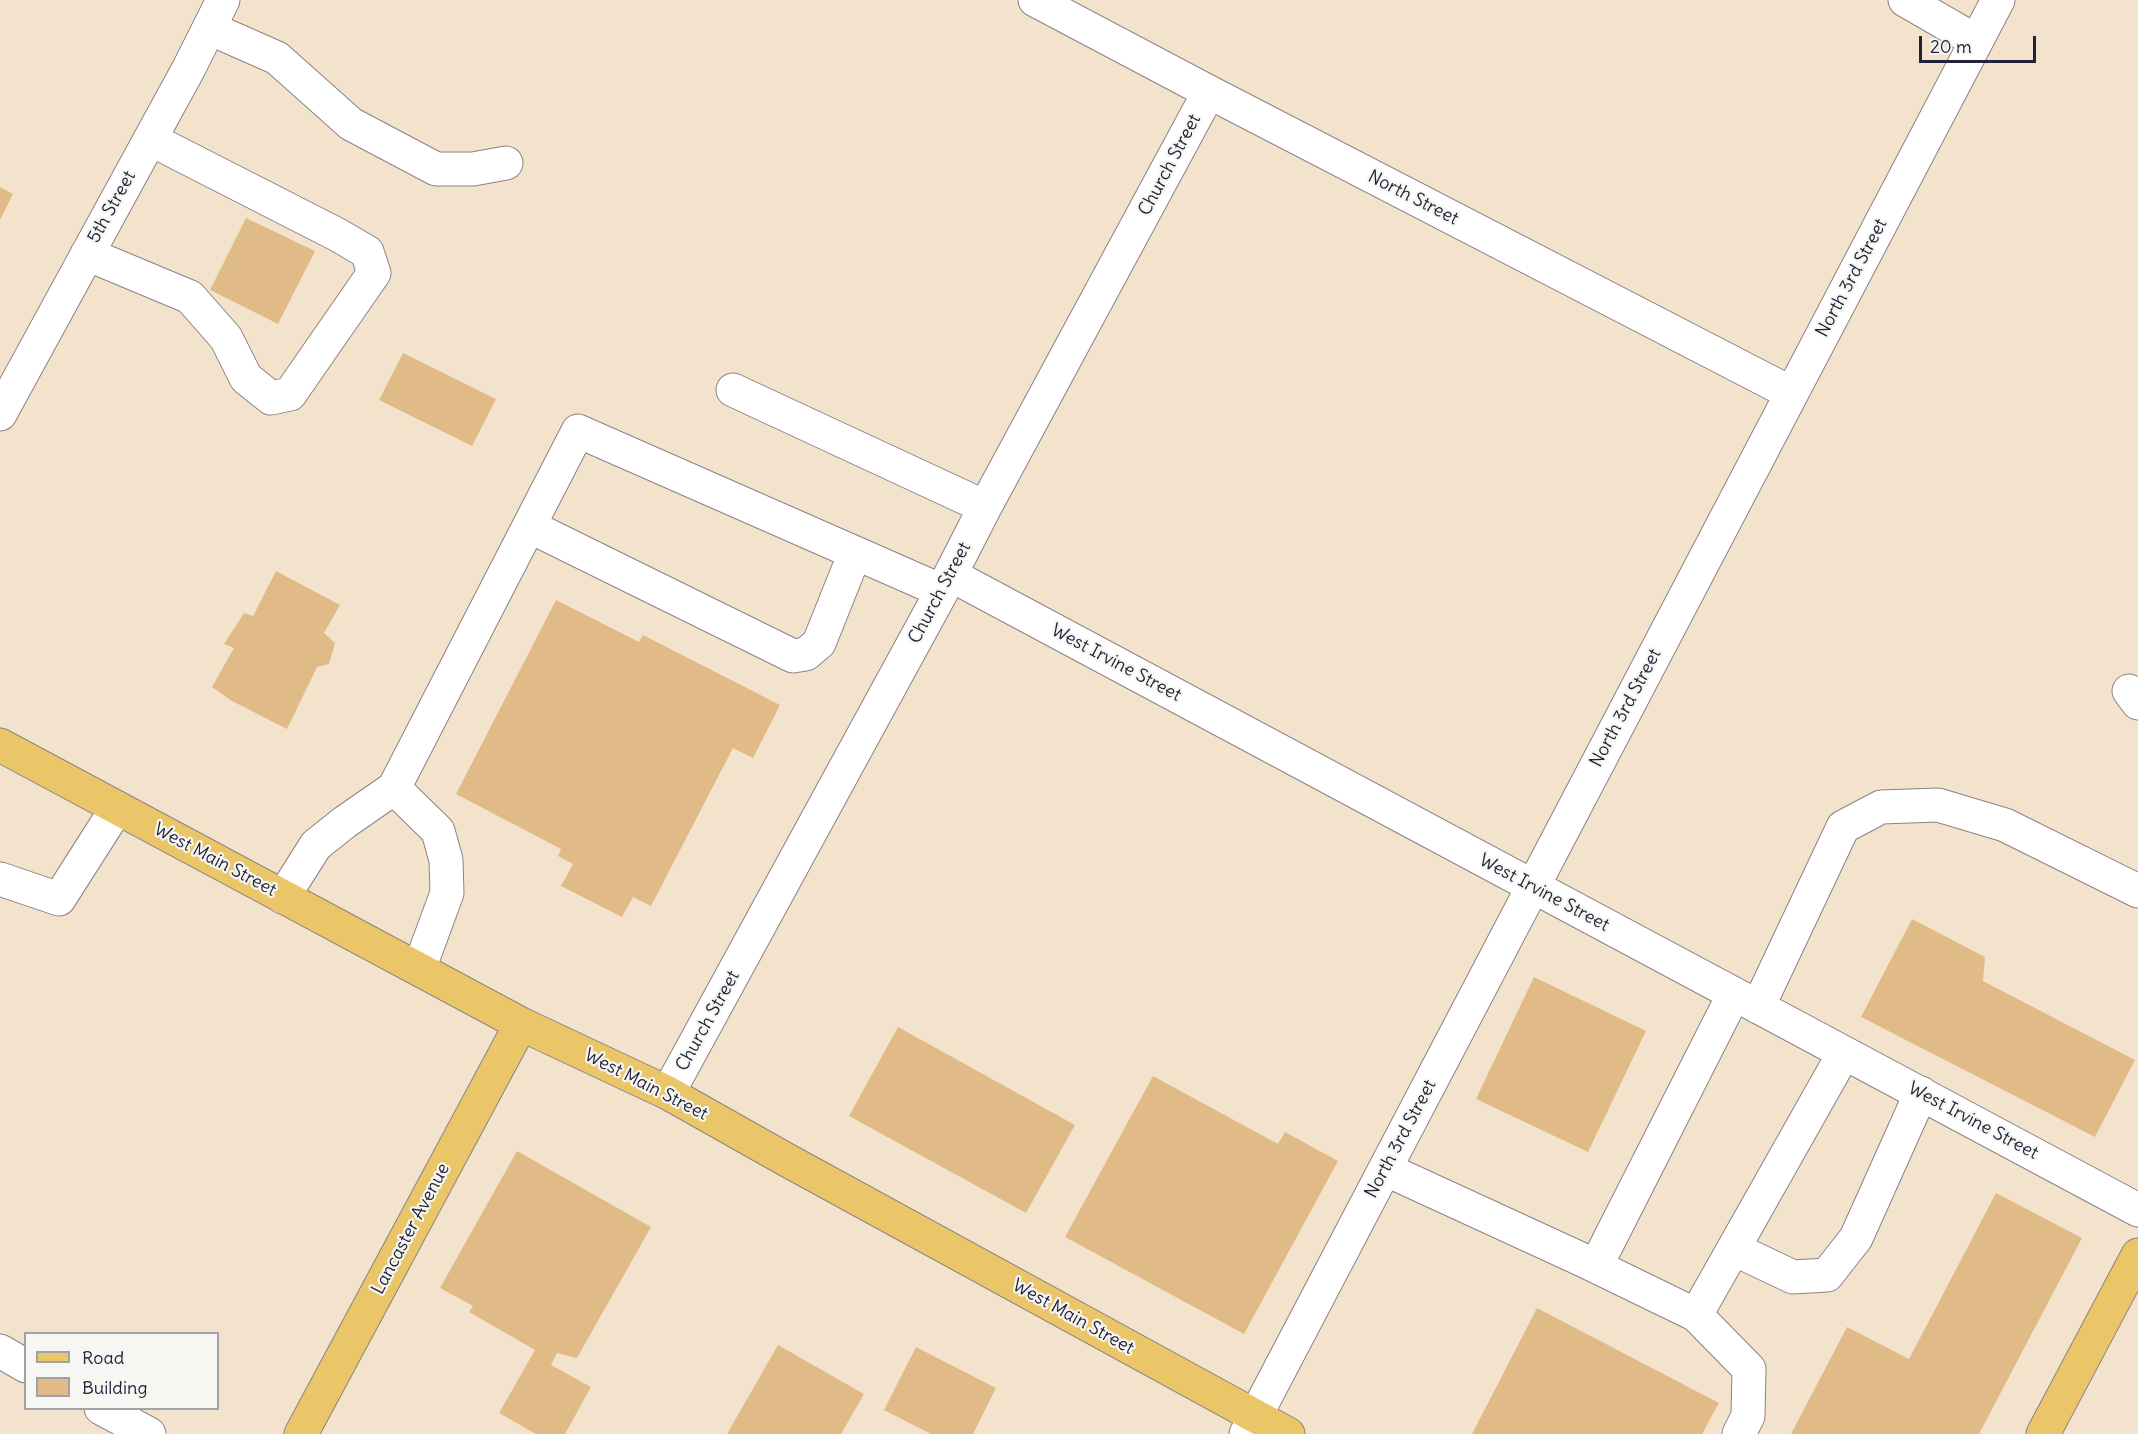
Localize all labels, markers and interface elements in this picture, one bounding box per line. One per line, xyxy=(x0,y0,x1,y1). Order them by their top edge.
scale bar xyxy=(1922,24,2039,62)
text: 20 m xyxy=(1930,35,1972,58)
street label: Church Street xyxy=(1134,111,1206,219)
street label: North Street xyxy=(1364,166,1462,230)
street label: 5th Street xyxy=(83,167,141,247)
street label: North 3rd Street xyxy=(1812,215,1892,341)
street label: Church Street xyxy=(904,539,976,647)
street label: West Irvine Street xyxy=(1047,620,1185,706)
street label: North 3rd Street xyxy=(1586,645,1666,771)
street label: West Main Street xyxy=(150,819,280,901)
street label: West Irvine Street xyxy=(1475,850,1613,936)
street label: Church Street xyxy=(671,967,745,1075)
street label: West Main Street xyxy=(581,1045,711,1125)
street label: North 3rd Street xyxy=(1361,1076,1441,1202)
street label: West Irvine Street xyxy=(1904,1078,2042,1164)
street label: Lancaster Avenue xyxy=(367,1160,455,1298)
street label: West Main Street xyxy=(1009,1275,1137,1359)
legend xyxy=(24,1332,219,1410)
text: Road xyxy=(82,1346,124,1369)
text: Building xyxy=(82,1376,147,1399)

